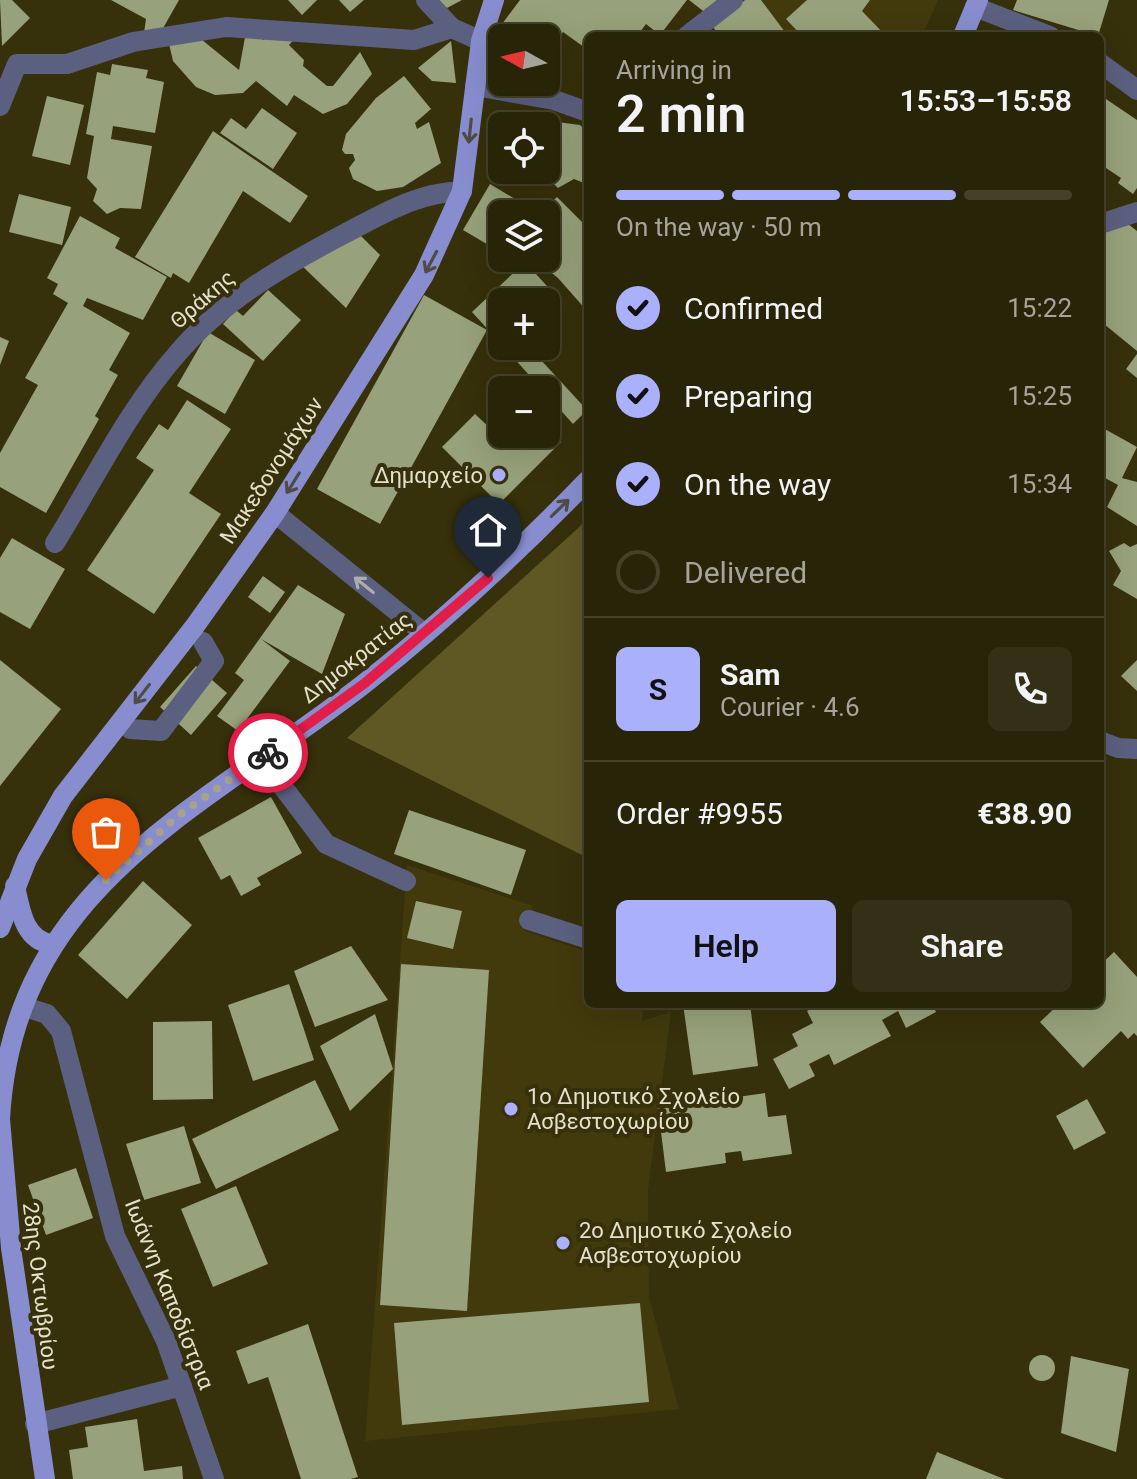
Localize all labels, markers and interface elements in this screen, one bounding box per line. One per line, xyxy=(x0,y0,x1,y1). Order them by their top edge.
north arrow xyxy=(488,24,560,96)
map controls xyxy=(488,24,560,448)
text: Arriving in xyxy=(616,55,732,85)
text: 15:53–15:58 xyxy=(899,83,1072,118)
text: 2 min xyxy=(616,84,746,145)
button: locate xyxy=(488,112,560,184)
one-way arrow xyxy=(462,117,477,144)
button: layers xyxy=(488,200,560,272)
text: On the way · 50 m xyxy=(616,212,822,242)
one-way arrow xyxy=(422,250,438,274)
street label: Θράκης xyxy=(165,265,239,334)
icon: check xyxy=(616,286,660,330)
button: + xyxy=(488,288,560,360)
text: Confirmed xyxy=(684,291,823,326)
text: 15:22 xyxy=(1007,293,1072,323)
icon: check xyxy=(616,374,660,418)
button: − xyxy=(488,376,560,448)
text: Preparing xyxy=(684,379,813,414)
text: 15:25 xyxy=(1007,381,1072,411)
street label: Μακεδονομάχων xyxy=(215,392,328,548)
icon: check xyxy=(616,462,660,506)
place label: Δημαρχείο xyxy=(374,463,483,488)
marker: Δημαρχείο xyxy=(490,466,508,484)
text: On the way xyxy=(684,467,831,502)
text: 15:34 xyxy=(1007,469,1072,499)
one-way arrow xyxy=(285,471,301,494)
pin xyxy=(454,496,522,578)
one-way arrow xyxy=(550,499,570,518)
icon: home xyxy=(466,508,510,552)
text: Delivered xyxy=(684,555,807,590)
one-way arrow xyxy=(355,576,375,594)
street label: Δημοκρατίας xyxy=(296,607,416,708)
button: phone xyxy=(988,647,1072,731)
text: Sam xyxy=(720,657,781,692)
text: S xyxy=(649,672,667,707)
one-way arrow xyxy=(133,683,151,704)
text: Courier · 4.6 xyxy=(720,692,860,722)
courier xyxy=(228,713,308,793)
icon: bike xyxy=(246,731,290,775)
text: Order #9955 xyxy=(616,796,783,831)
text: €38.90 xyxy=(977,796,1072,831)
pin xyxy=(72,798,140,880)
icon: bag xyxy=(84,810,128,854)
button: Help xyxy=(616,900,836,992)
button: Share xyxy=(852,900,1072,992)
place label: 1ο Δημοτικό Σχολείο Ασβεστοχωρίου xyxy=(527,1084,740,1134)
marker: 1ο Δημοτικό Σχολείο Ασβεστοχωρίου xyxy=(502,1100,520,1118)
street label: Ιωάννη Καποδίστρια xyxy=(120,1195,219,1393)
street label: 28ης Οκτωβρίου xyxy=(18,1201,63,1371)
place label: 2ο Δημοτικό Σχολείο Ασβεστοχωρίου xyxy=(579,1218,792,1268)
marker: 2ο Δημοτικό Σχολείο Ασβεστοχωρίου xyxy=(554,1234,572,1252)

